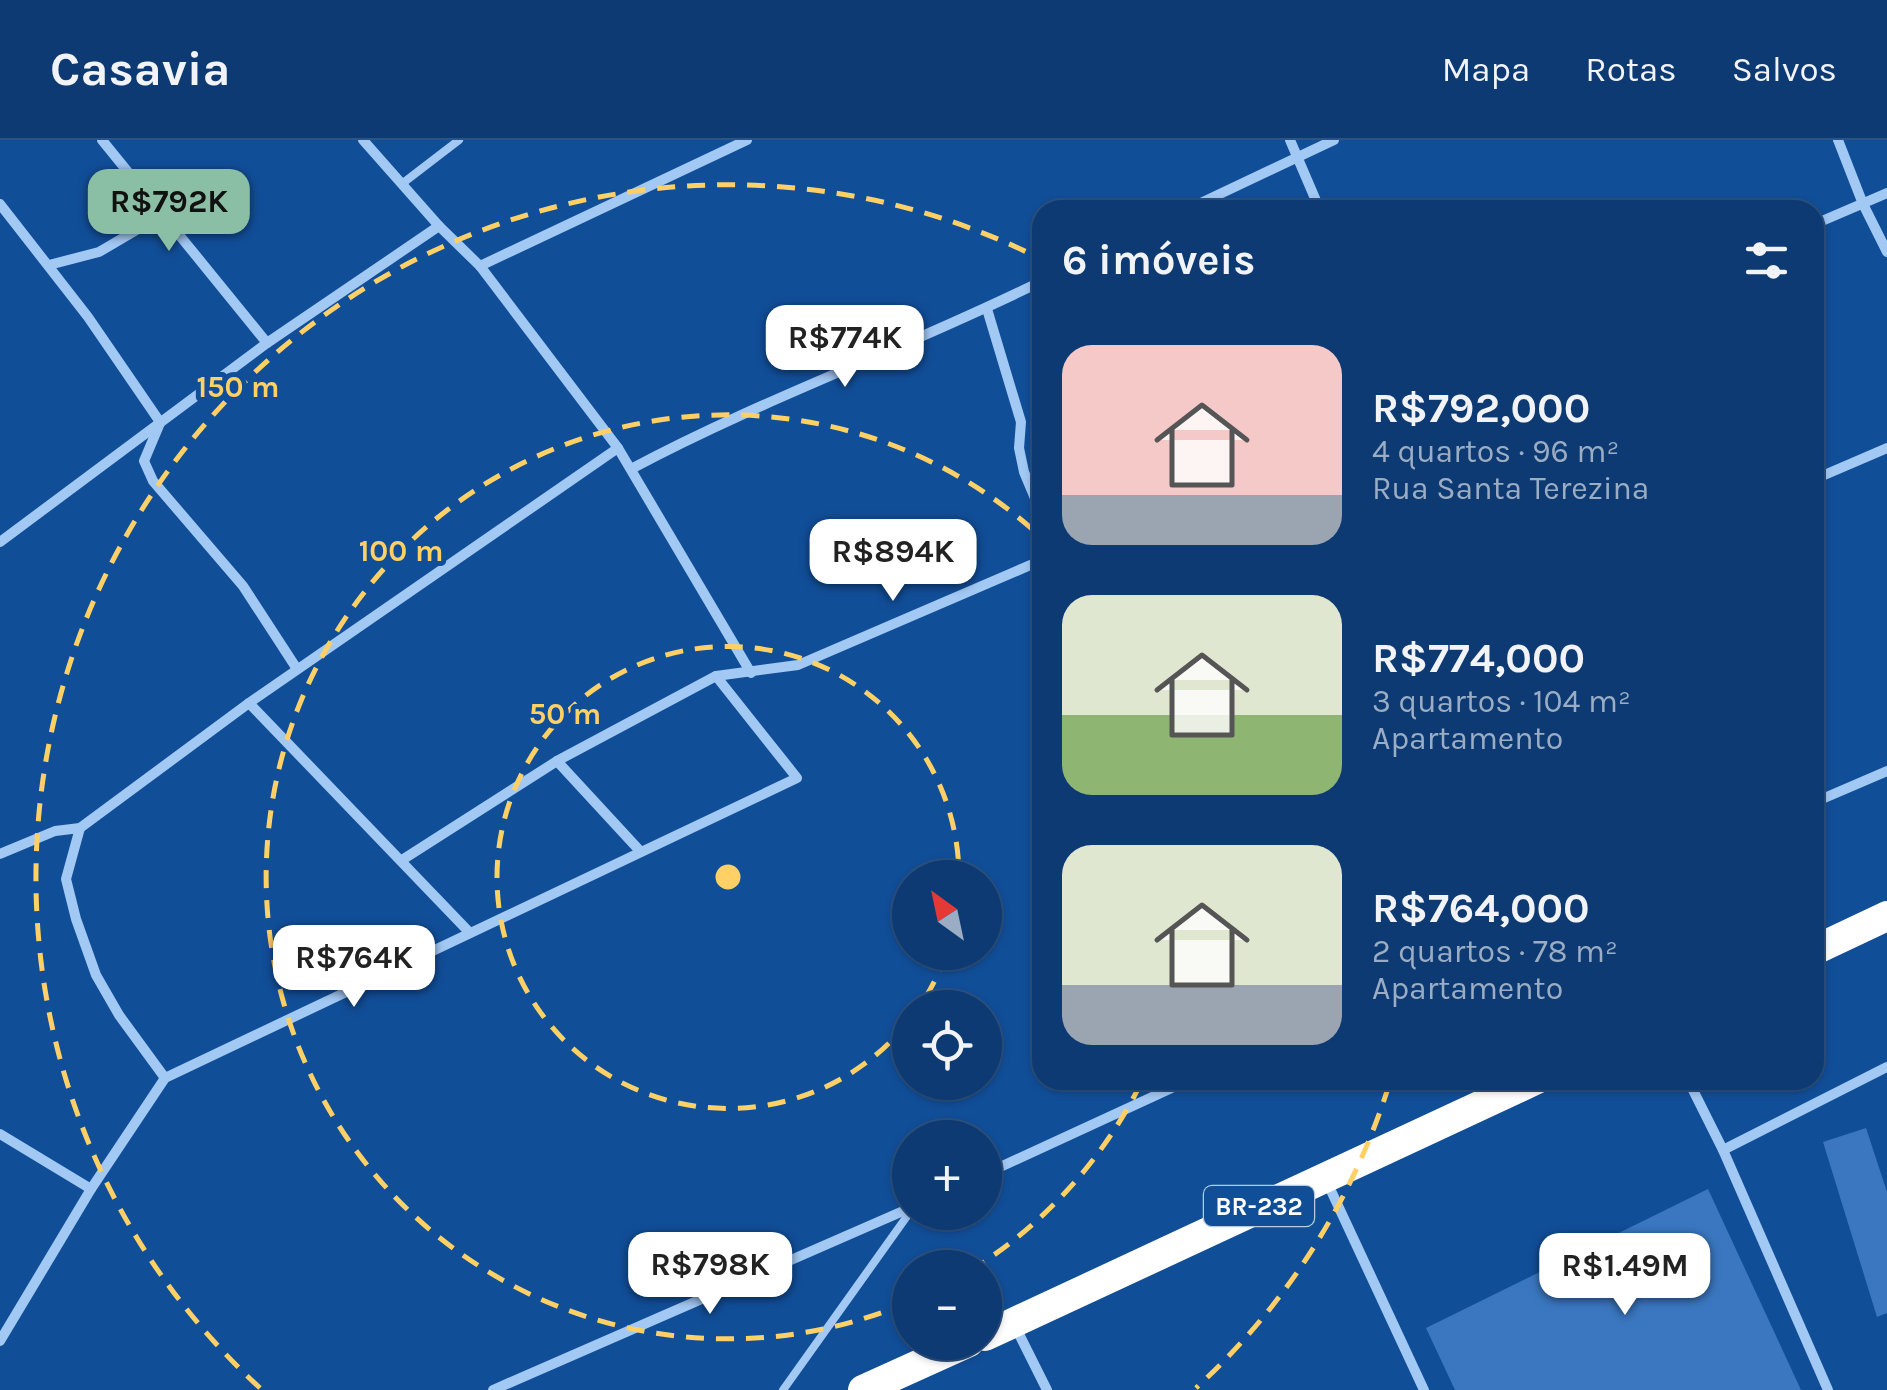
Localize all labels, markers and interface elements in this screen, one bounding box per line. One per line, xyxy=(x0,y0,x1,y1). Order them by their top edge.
text: Casavia xyxy=(50,41,231,97)
text: Mapa xyxy=(1442,49,1530,90)
text: Rotas xyxy=(1585,49,1677,90)
text: Salvos xyxy=(1732,49,1837,90)
pin: R$792K xyxy=(88,169,250,254)
text: R$792K xyxy=(110,183,228,220)
icon: filters xyxy=(1739,233,1794,288)
text: 6 imóveis xyxy=(1062,235,1256,285)
pin: R$774K xyxy=(764,305,926,390)
text: R$774K xyxy=(788,319,902,356)
text: 150 m xyxy=(196,369,280,405)
text: R$792,000 xyxy=(1372,383,1590,433)
icon: home xyxy=(1142,385,1262,505)
text: 4 quartos · 96 m² xyxy=(1372,433,1619,470)
text: Rua Santa Terezina xyxy=(1372,470,1649,507)
pin: R$894K xyxy=(812,519,974,604)
text: 100 m xyxy=(359,533,443,569)
text: R$894K xyxy=(832,533,954,570)
text: R$774,000 xyxy=(1372,633,1585,683)
icon: home xyxy=(1142,635,1262,755)
text: 3 quartos · 104 m² xyxy=(1372,683,1631,720)
text: 50 m xyxy=(529,696,601,732)
text: Apartamento xyxy=(1372,720,1563,757)
centre of rings xyxy=(710,859,746,895)
north arrow xyxy=(892,860,1002,970)
map controls xyxy=(892,860,1002,1360)
text: R$764,000 xyxy=(1372,883,1590,933)
icon: home xyxy=(1142,885,1262,1005)
pin: R$764K xyxy=(273,925,435,1010)
text: 2 quartos · 78 m² xyxy=(1372,933,1618,970)
text: R$764K xyxy=(295,939,413,976)
text: Apartamento xyxy=(1372,970,1563,1007)
button: locate xyxy=(892,990,1002,1100)
button: + xyxy=(892,1120,1002,1230)
road number: BR-232 xyxy=(1204,1186,1314,1226)
pin: R$798K xyxy=(629,1232,791,1317)
pin: R$1.49M xyxy=(1533,1233,1717,1318)
text: R$798K xyxy=(650,1246,770,1283)
text: R$1.49M xyxy=(1561,1247,1689,1284)
button: − xyxy=(892,1250,1002,1360)

